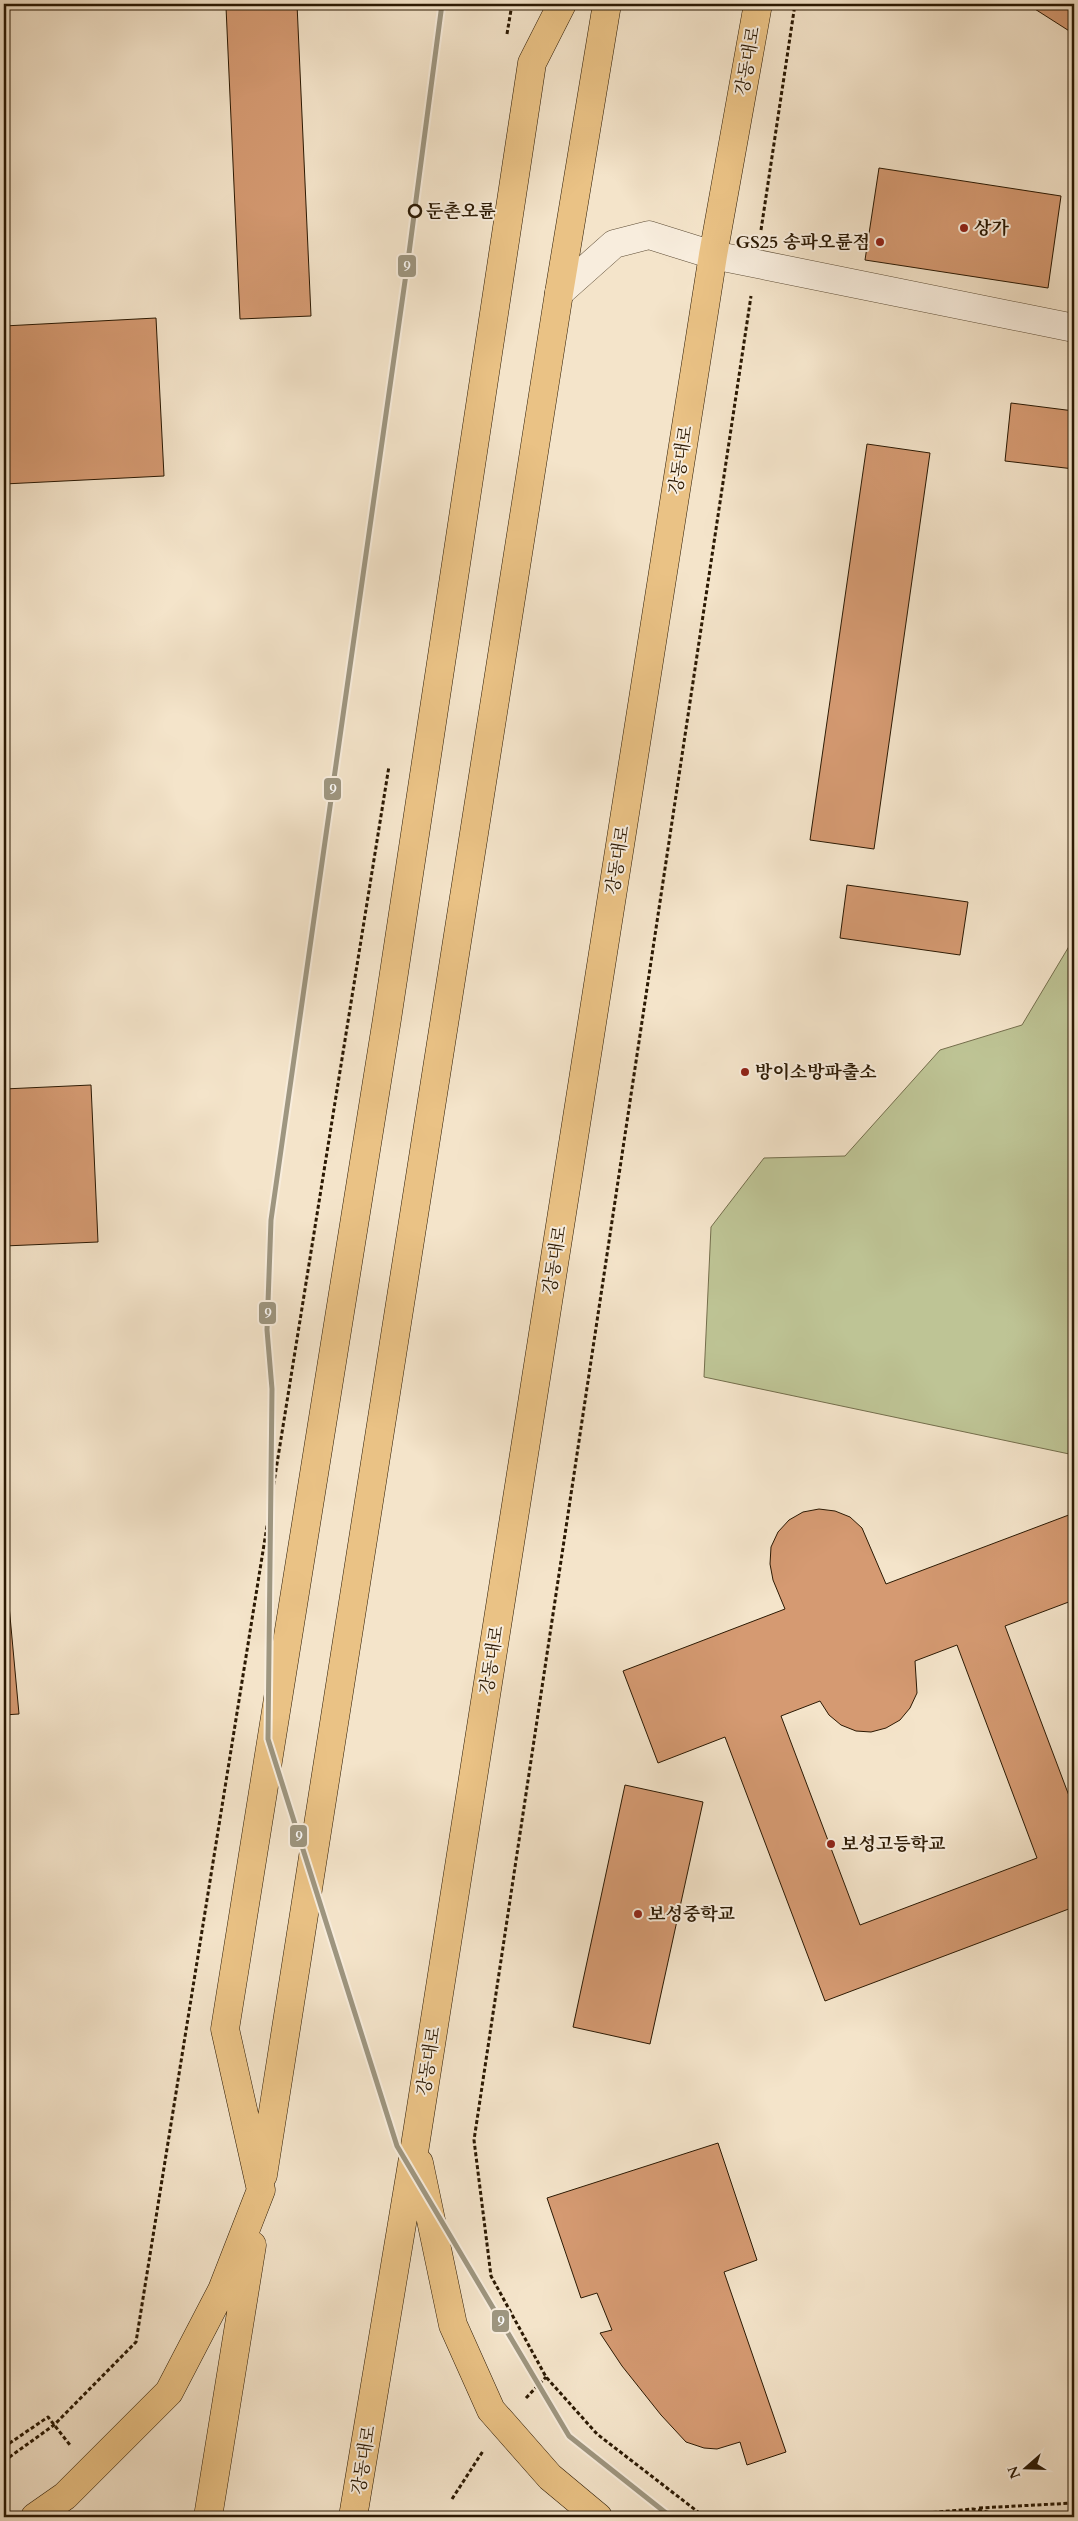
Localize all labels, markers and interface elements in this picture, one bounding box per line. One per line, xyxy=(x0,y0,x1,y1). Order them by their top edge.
street label: 강동대로 xyxy=(730,25,766,97)
place label: 둔촌오륜 xyxy=(426,199,496,224)
marker: 둔촌오륜 xyxy=(408,204,422,218)
place label: 상가 xyxy=(974,216,1009,241)
marker: 상가 xyxy=(958,222,970,234)
place label: GS25 송파오륜점 xyxy=(736,230,870,255)
marker: GS25 송파오륜점 xyxy=(874,236,886,248)
line badge: 9 xyxy=(397,254,417,278)
text: 9 xyxy=(403,257,411,276)
street label: 강동대로 xyxy=(663,424,699,496)
line badge: 9 xyxy=(323,777,342,801)
text: 9 xyxy=(329,780,337,799)
street label: 강동대로 xyxy=(600,824,636,896)
place label: 방이소방파출소 xyxy=(755,1060,877,1085)
marker: 방이소방파출소 xyxy=(739,1066,751,1078)
street label: 강동대로 xyxy=(537,1224,573,1296)
line badge: 9 xyxy=(258,1301,277,1325)
text: 9 xyxy=(264,1304,272,1323)
street label: 강동대로 xyxy=(474,1624,510,1696)
line badge: 9 xyxy=(289,1824,308,1848)
text: 9 xyxy=(295,1827,303,1846)
place label: 보성고등학교 xyxy=(841,1832,946,1857)
marker: 보성고등학교 xyxy=(825,1838,837,1850)
place label: 보성중학교 xyxy=(648,1902,736,1927)
marker: 보성중학교 xyxy=(632,1908,644,1920)
street label: 강동대로 xyxy=(411,2025,447,2097)
line badge: 9 xyxy=(491,2309,510,2333)
text: 9 xyxy=(497,2312,505,2331)
street label: 강동대로 xyxy=(346,2424,382,2496)
north arrow xyxy=(1000,2444,1050,2494)
text: N xyxy=(1003,2463,1025,2481)

